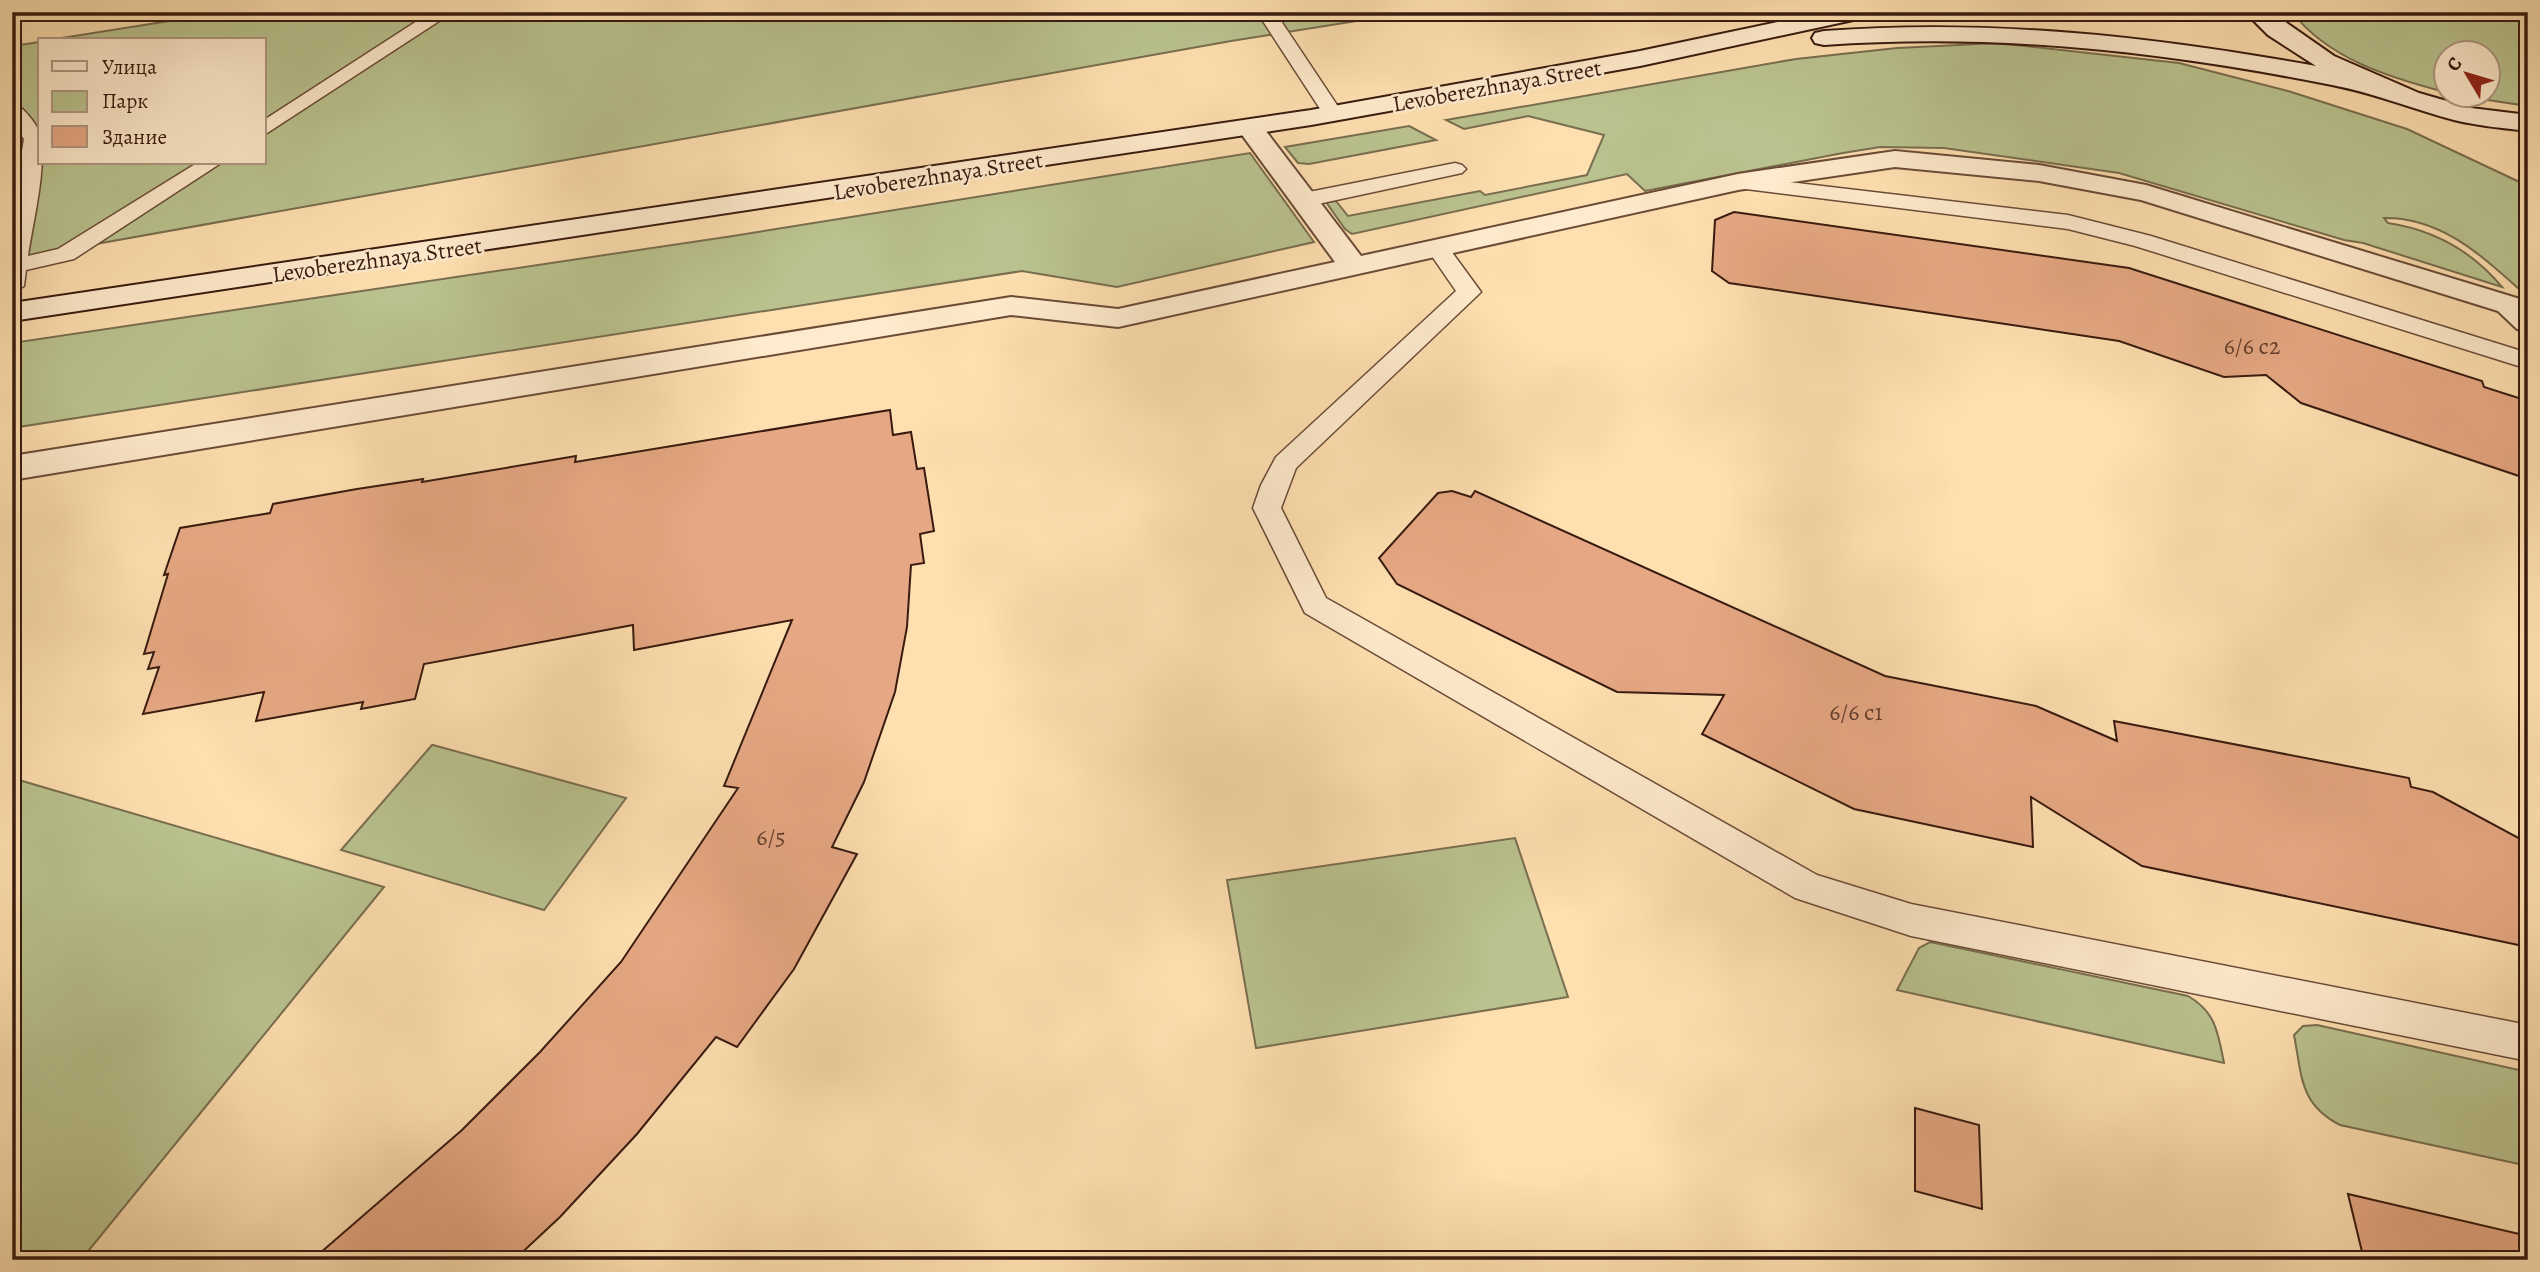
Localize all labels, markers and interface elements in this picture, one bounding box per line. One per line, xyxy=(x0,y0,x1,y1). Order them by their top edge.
legend xyxy=(38,38,266,164)
north arrow xyxy=(2432,38,2502,108)
street label: Levoberezhnaya Street xyxy=(1390,52,1604,120)
text: С xyxy=(2441,52,2468,77)
text: Улица xyxy=(102,53,157,81)
text: Парк xyxy=(102,87,148,115)
text: Здание xyxy=(102,123,167,151)
street label: Levoberezhnaya Street xyxy=(831,144,1045,208)
street label: Levoberezhnaya Street xyxy=(270,230,484,290)
house number: 6/6 с2 xyxy=(2224,330,2280,362)
house number: 6/6 с1 xyxy=(1829,696,1883,728)
house number: 6/5 xyxy=(756,821,786,853)

